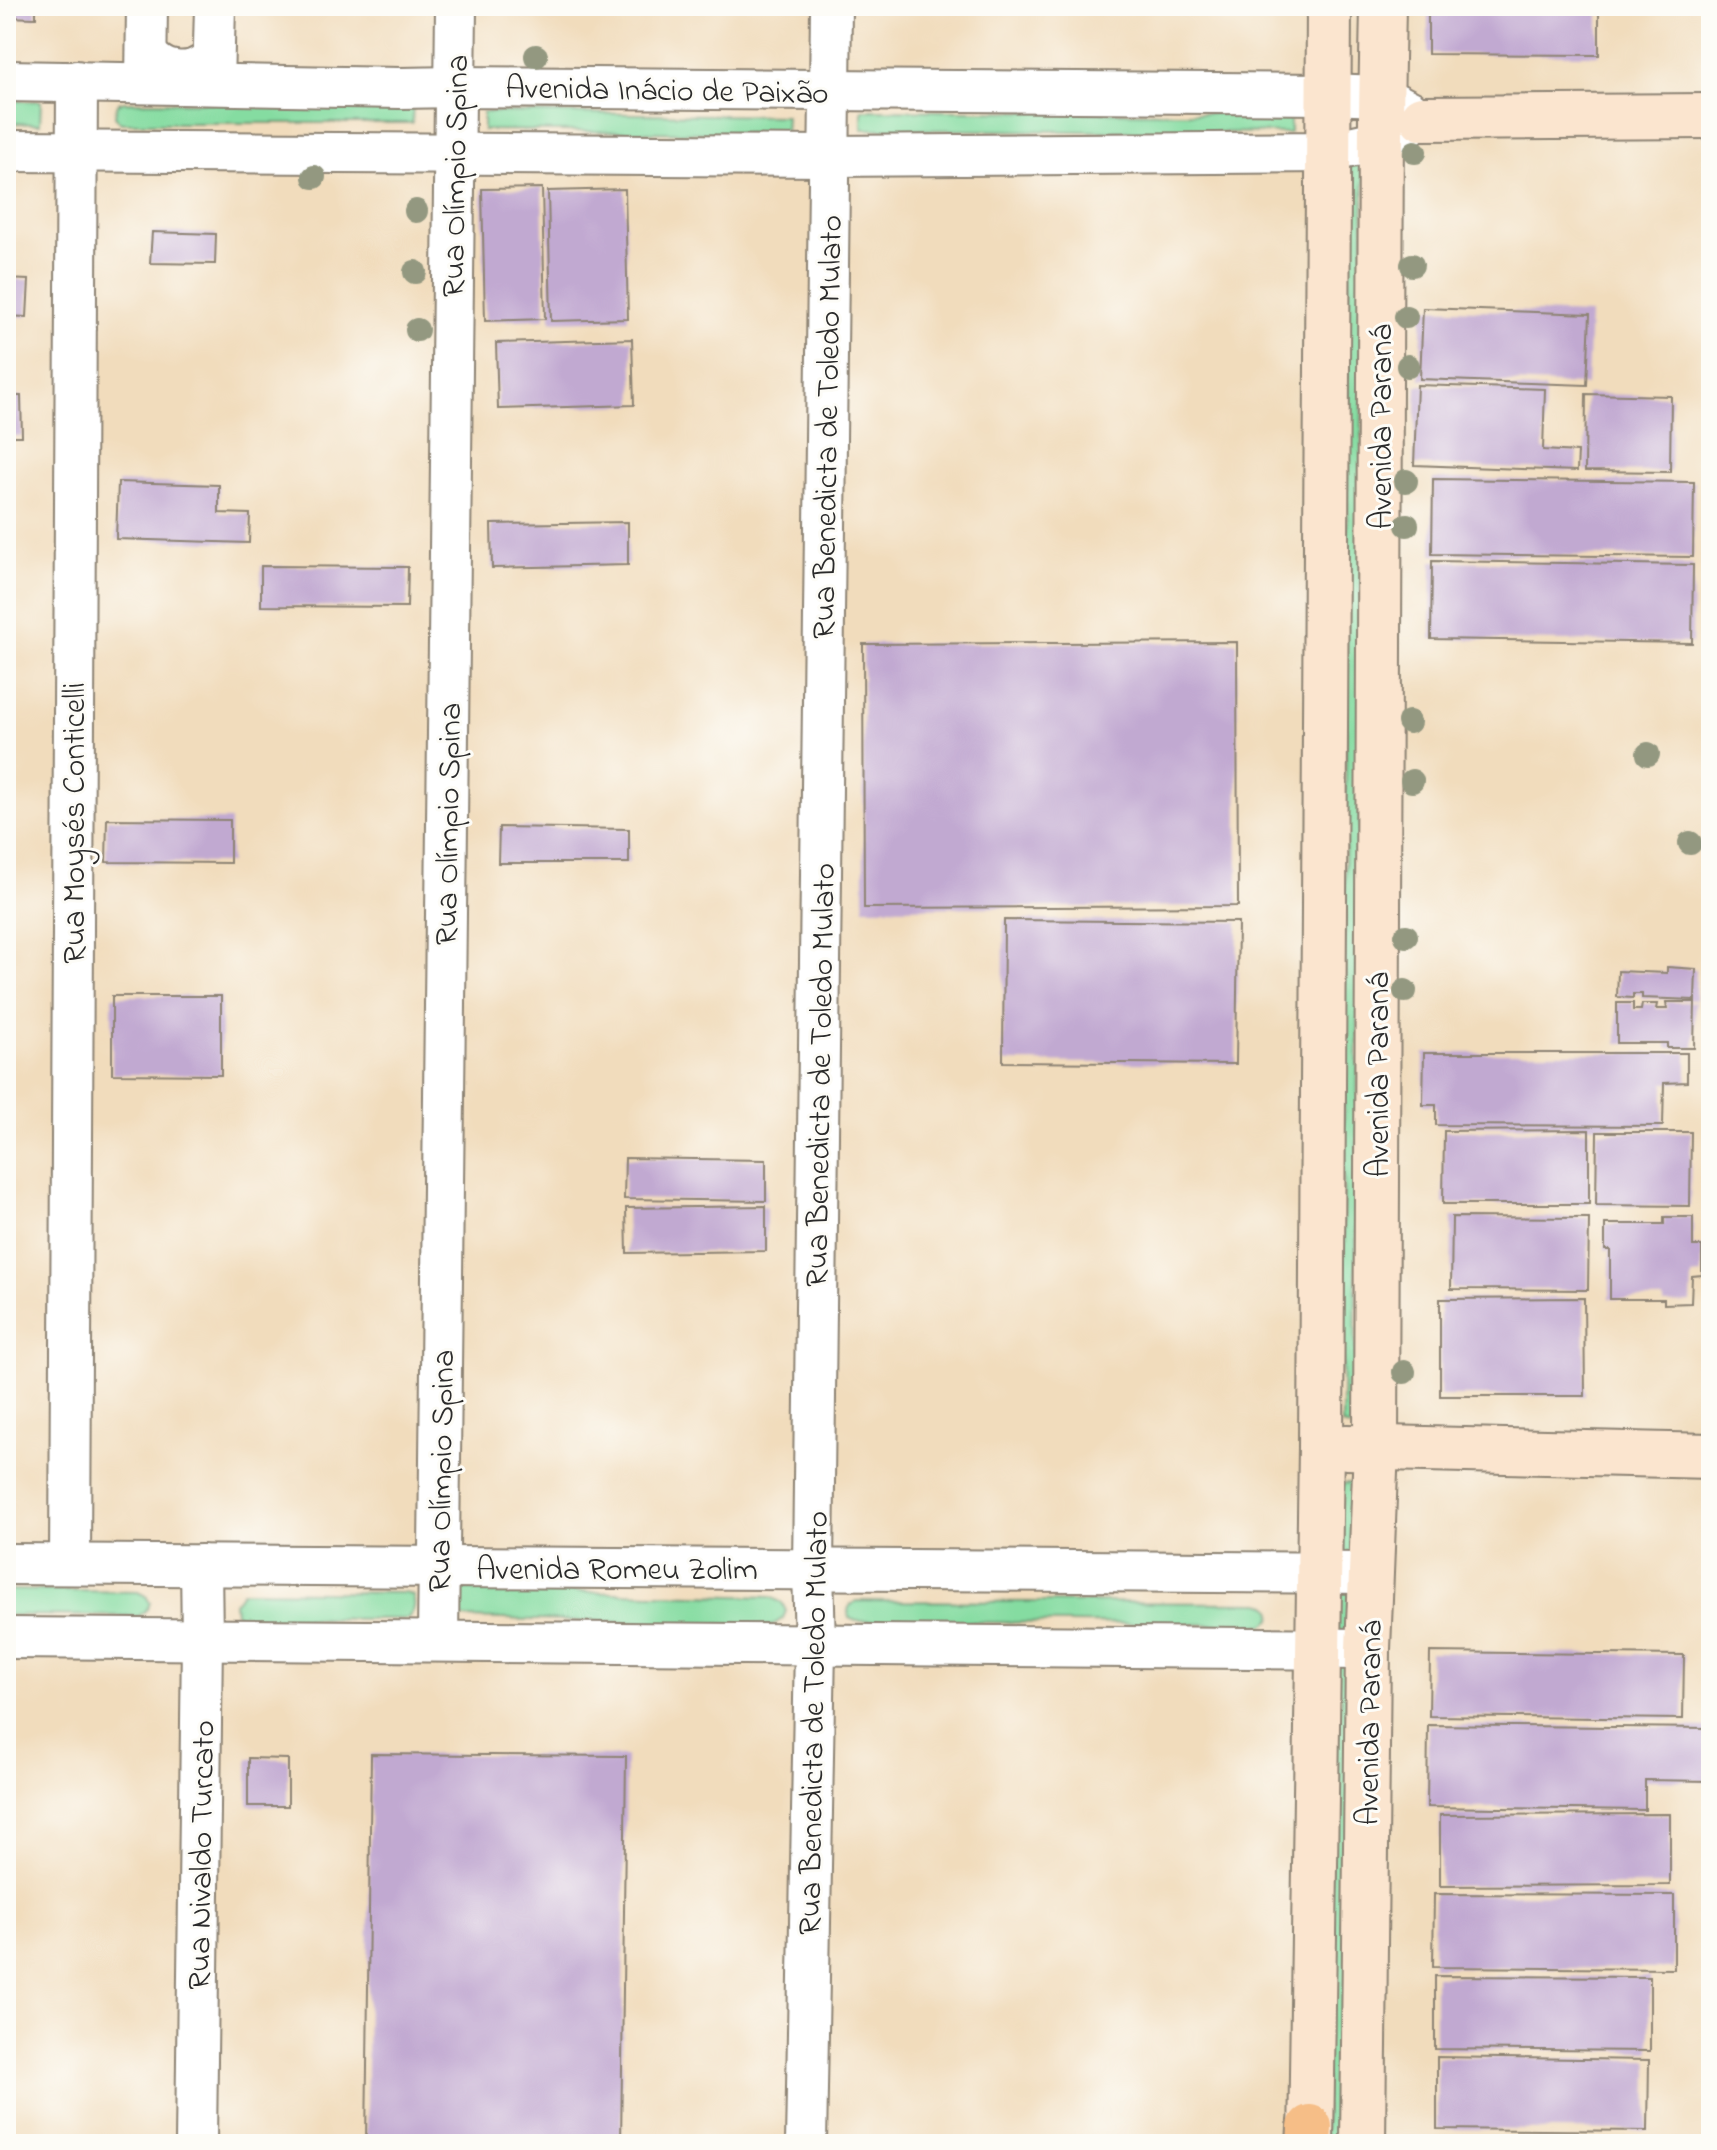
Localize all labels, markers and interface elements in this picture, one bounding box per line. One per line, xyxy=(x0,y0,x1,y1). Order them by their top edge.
street label: Rua Olímpio Spina xyxy=(432,54,483,298)
street label: Avenida Inácio de Paixão xyxy=(505,66,829,119)
street label: Rua Benedicta de Toledo Mulato xyxy=(802,215,857,640)
street label: Avenida Paraná xyxy=(1360,324,1407,530)
street label: Rua Moysés Conticelli xyxy=(53,682,100,964)
street label: Rua Olímpio Spina xyxy=(425,702,476,946)
street label: Rua Benedicta de Toledo Mulato xyxy=(795,863,850,1288)
street label: Avenida Paraná xyxy=(1357,972,1404,1178)
street label: Rua Olímpio Spina xyxy=(418,1349,469,1593)
street label: Rua Benedicta de Toledo Mulato xyxy=(788,1511,843,1936)
street label: Avenida Romeu Zolim xyxy=(476,1548,758,1595)
street label: Avenida Paraná xyxy=(1346,1620,1397,1826)
street label: Rua Nivaldo Turcato xyxy=(178,1720,229,1990)

